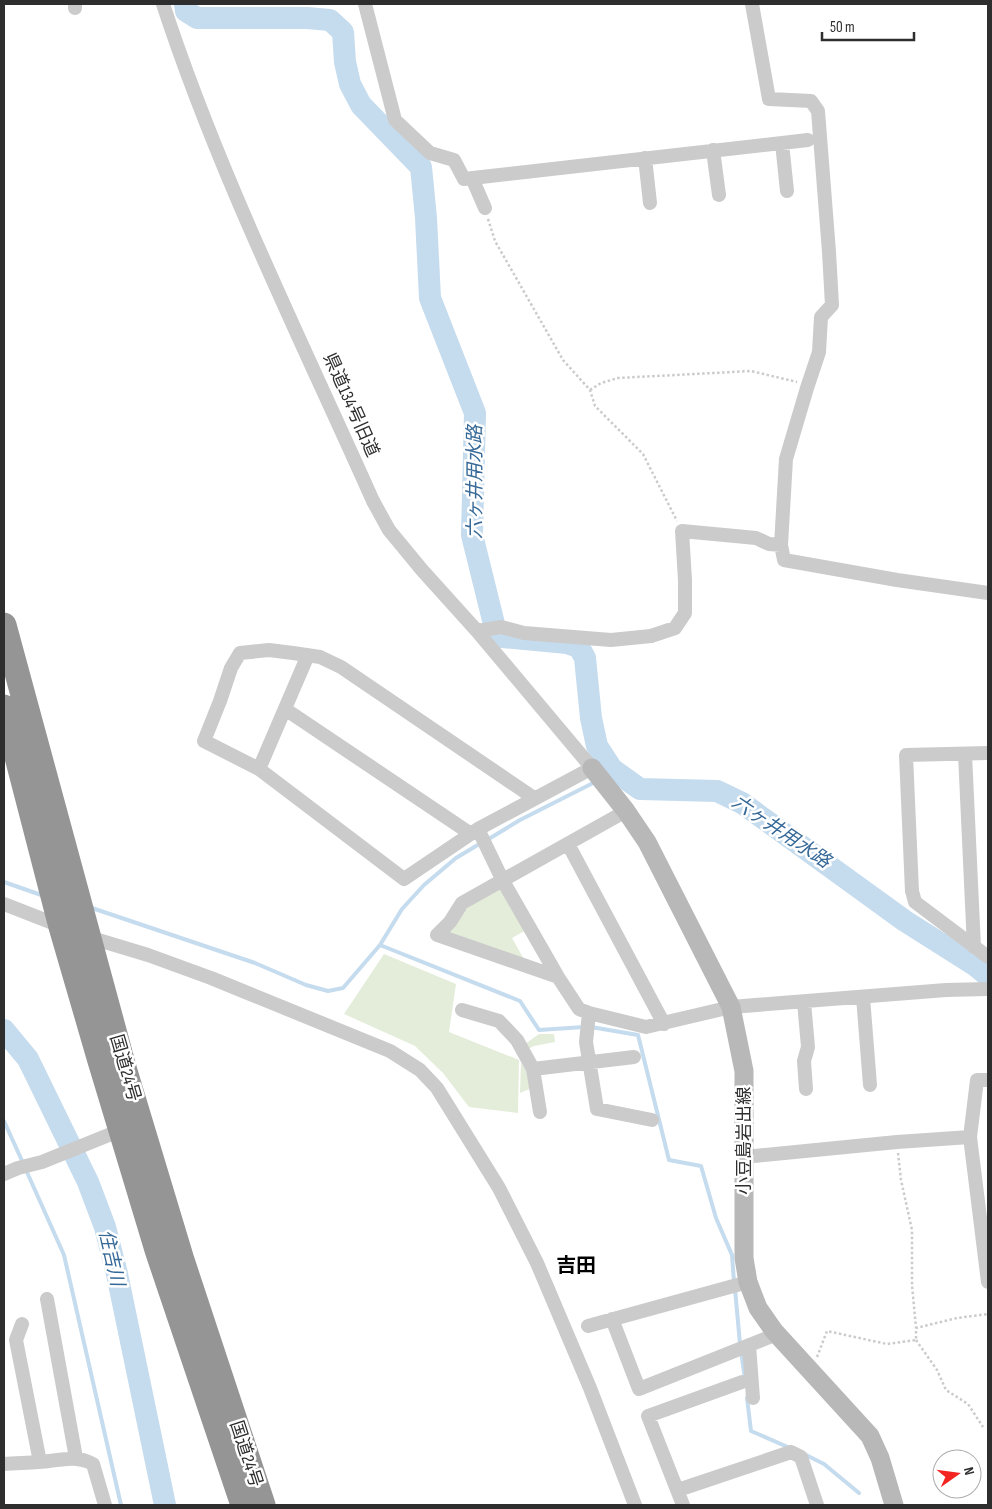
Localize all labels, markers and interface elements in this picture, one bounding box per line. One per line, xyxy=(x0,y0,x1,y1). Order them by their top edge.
scale bar xyxy=(822,10,914,42)
text: 50 m xyxy=(830,18,855,37)
street label: 県道134号旧道 xyxy=(319,350,383,460)
water label: 六ヶ井用水路 xyxy=(464,423,487,539)
water label: 六ヶ井用水路 xyxy=(727,791,836,875)
street label: 国道24号 xyxy=(105,1032,145,1104)
street label: 小豆島岩出線 xyxy=(734,1087,755,1195)
water label: 住吉川 xyxy=(93,1228,129,1290)
district label: 吉田 xyxy=(556,1254,596,1278)
street label: 国道24号 xyxy=(225,1418,267,1490)
north arrow xyxy=(932,1449,982,1499)
text: N xyxy=(960,1465,978,1477)

